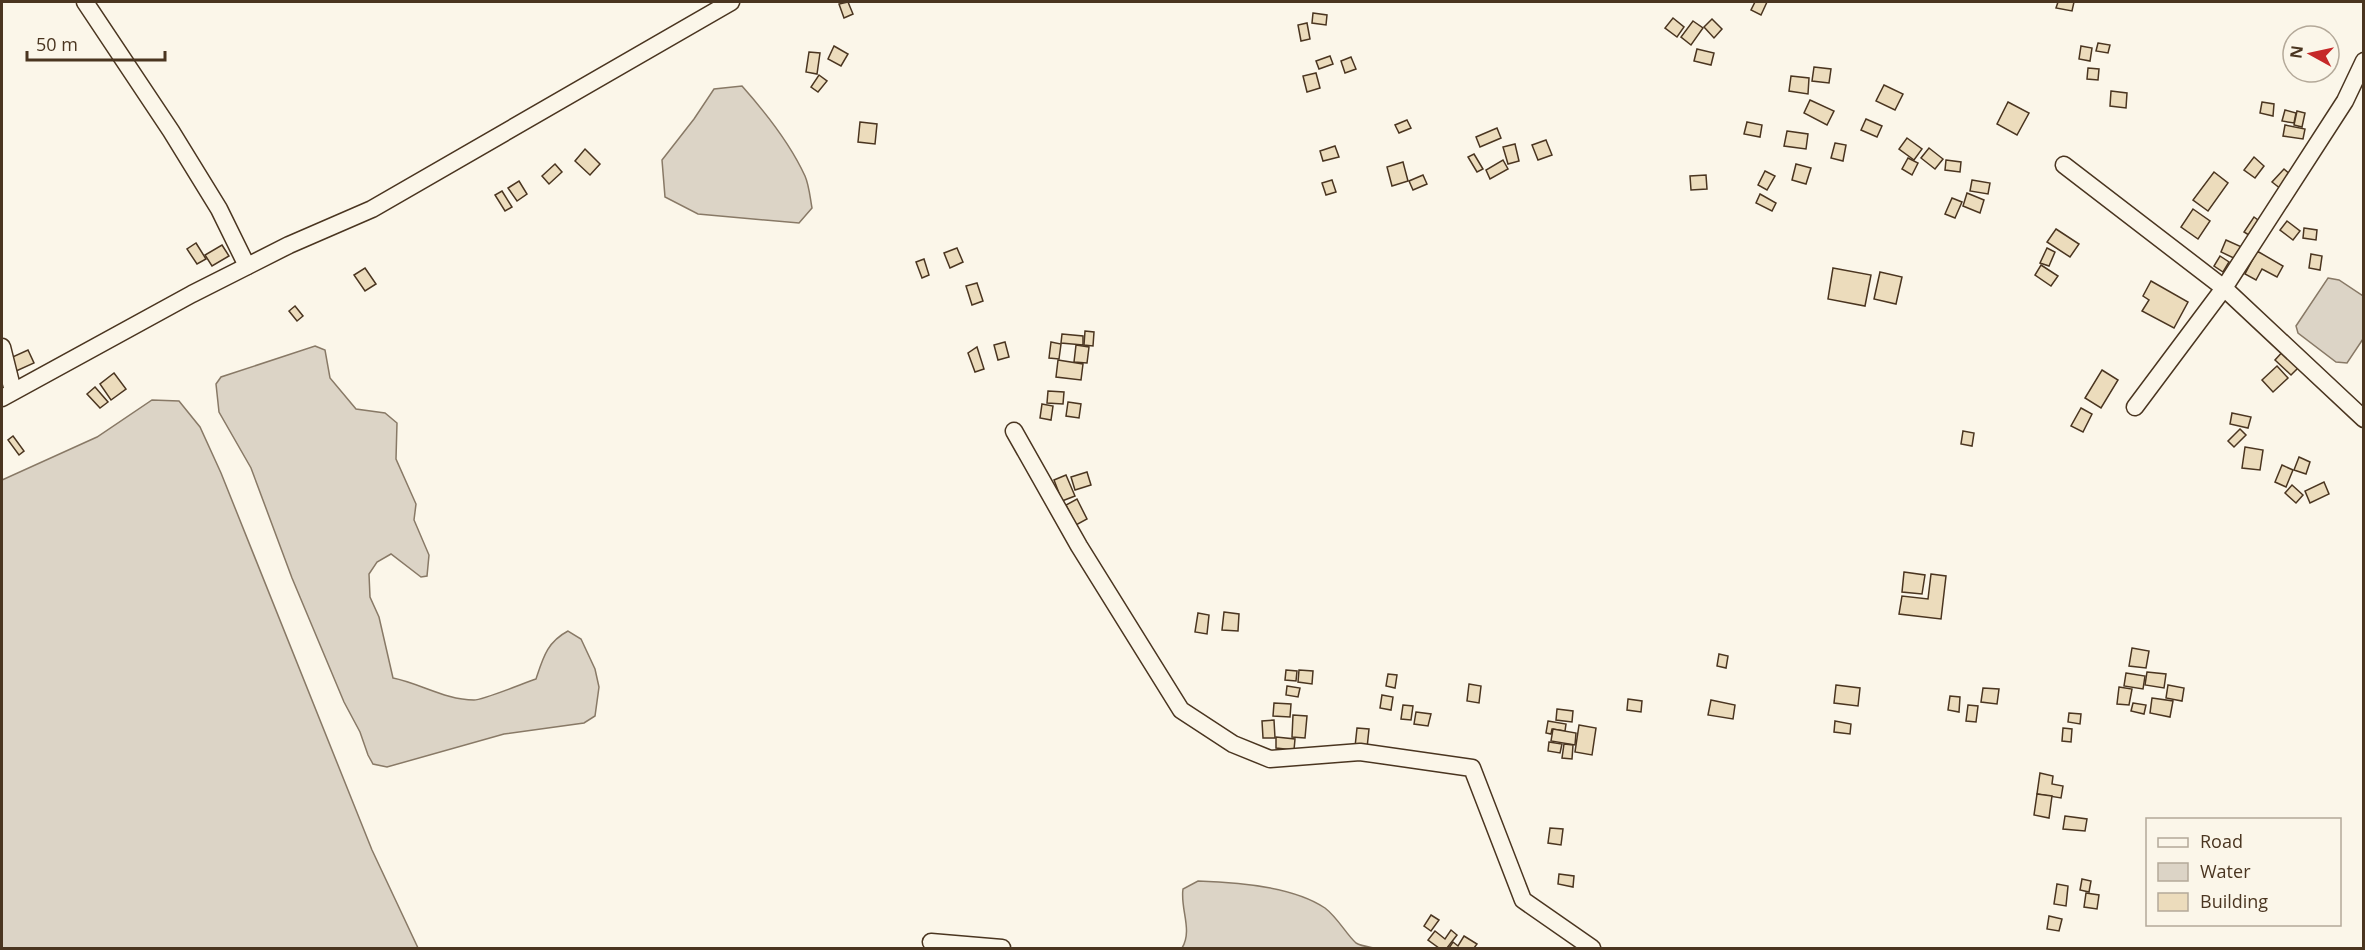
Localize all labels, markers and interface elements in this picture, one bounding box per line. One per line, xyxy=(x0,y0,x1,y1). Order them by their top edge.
scale bar xyxy=(27,24,165,62)
north arrow xyxy=(2281,24,2341,84)
text: 50 m xyxy=(36,32,78,56)
text: N xyxy=(2284,44,2308,60)
legend xyxy=(2146,818,2341,926)
text: Road xyxy=(2200,829,2243,853)
text: Water xyxy=(2200,859,2251,883)
text: Building xyxy=(2200,889,2268,913)

